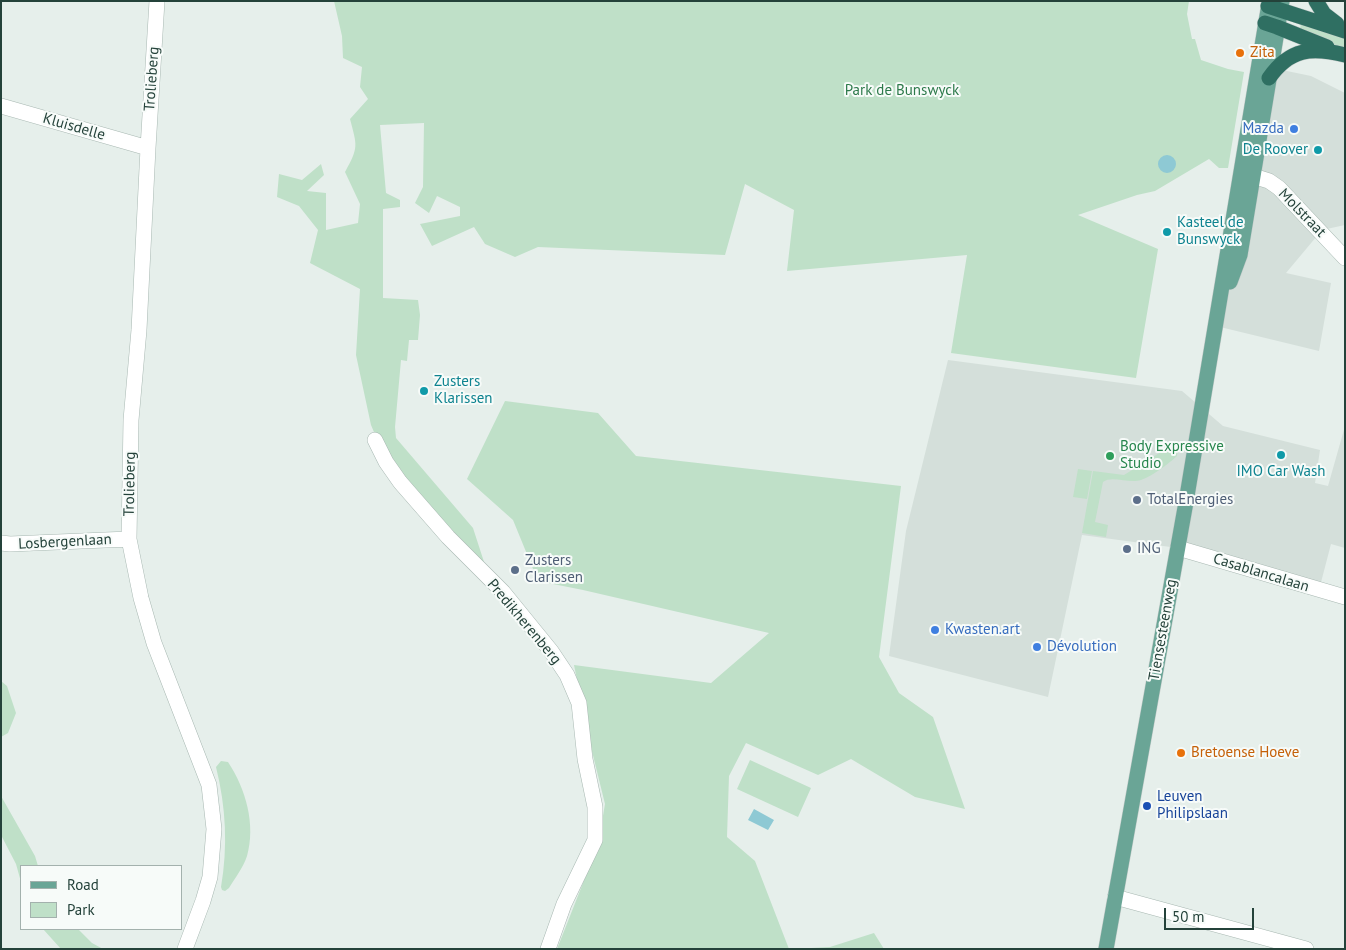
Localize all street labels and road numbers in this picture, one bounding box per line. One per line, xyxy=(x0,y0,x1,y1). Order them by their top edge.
street label: Trolieberg xyxy=(141,46,163,112)
street label: Kluisdelle xyxy=(41,110,107,144)
street label: Molstraat xyxy=(1274,185,1330,241)
street label: Trolieberg xyxy=(120,451,140,517)
street label: Losbergenlaan xyxy=(18,531,112,553)
street label: Casablancalaan xyxy=(1211,550,1311,596)
street label: Predikherenberg xyxy=(483,576,565,668)
street label: Tiensesteenweg xyxy=(1145,578,1181,682)

